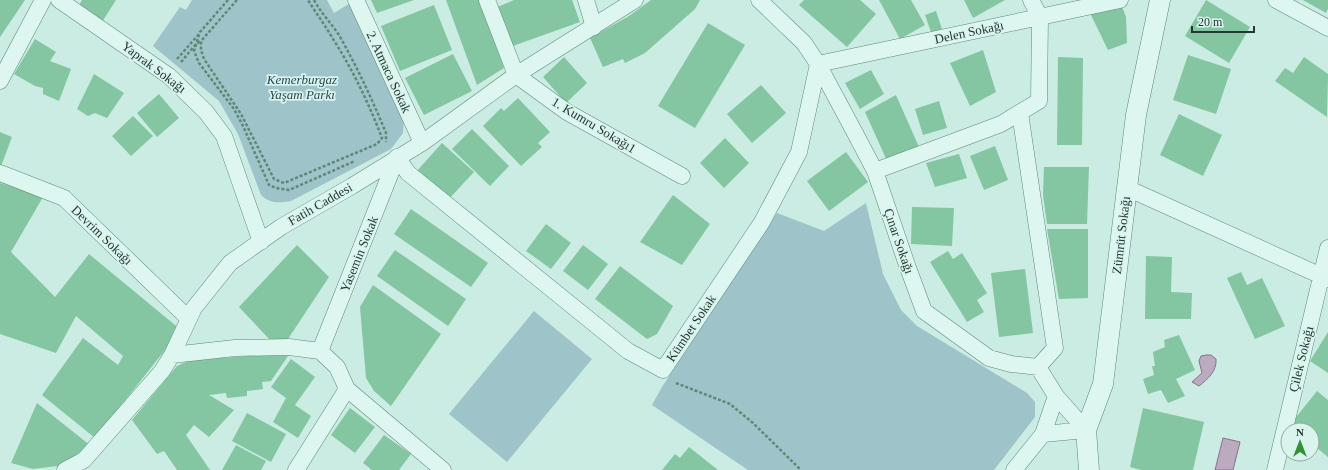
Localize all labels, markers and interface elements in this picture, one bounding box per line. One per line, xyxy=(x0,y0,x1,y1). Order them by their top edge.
scale bar xyxy=(1192,8,1254,34)
text: 20 m xyxy=(1198,15,1223,29)
street label: Delen Sokağı xyxy=(933,17,1005,47)
street label: 2. Atmaca Sokak xyxy=(364,29,415,116)
street label: Yaprak Sokağı xyxy=(119,38,189,96)
park label: Kemerburgaz Yaşam Parkı xyxy=(266,72,337,102)
street label: 1. Kumru Sokağı1 xyxy=(549,94,639,156)
street label: Fatih Caddesi xyxy=(285,179,355,228)
street label: Zümrüt Sokağı xyxy=(1109,195,1133,275)
street label: Devrim Sokağı xyxy=(68,202,136,268)
street label: Çınar Sokağı xyxy=(881,206,917,276)
street label: Yasemin Sokak xyxy=(337,213,381,294)
street label: Kümbet Sokak xyxy=(663,291,719,364)
street label: Çilek Sokağı xyxy=(1286,324,1317,394)
north arrow xyxy=(1280,422,1320,462)
text: N xyxy=(1296,426,1304,438)

